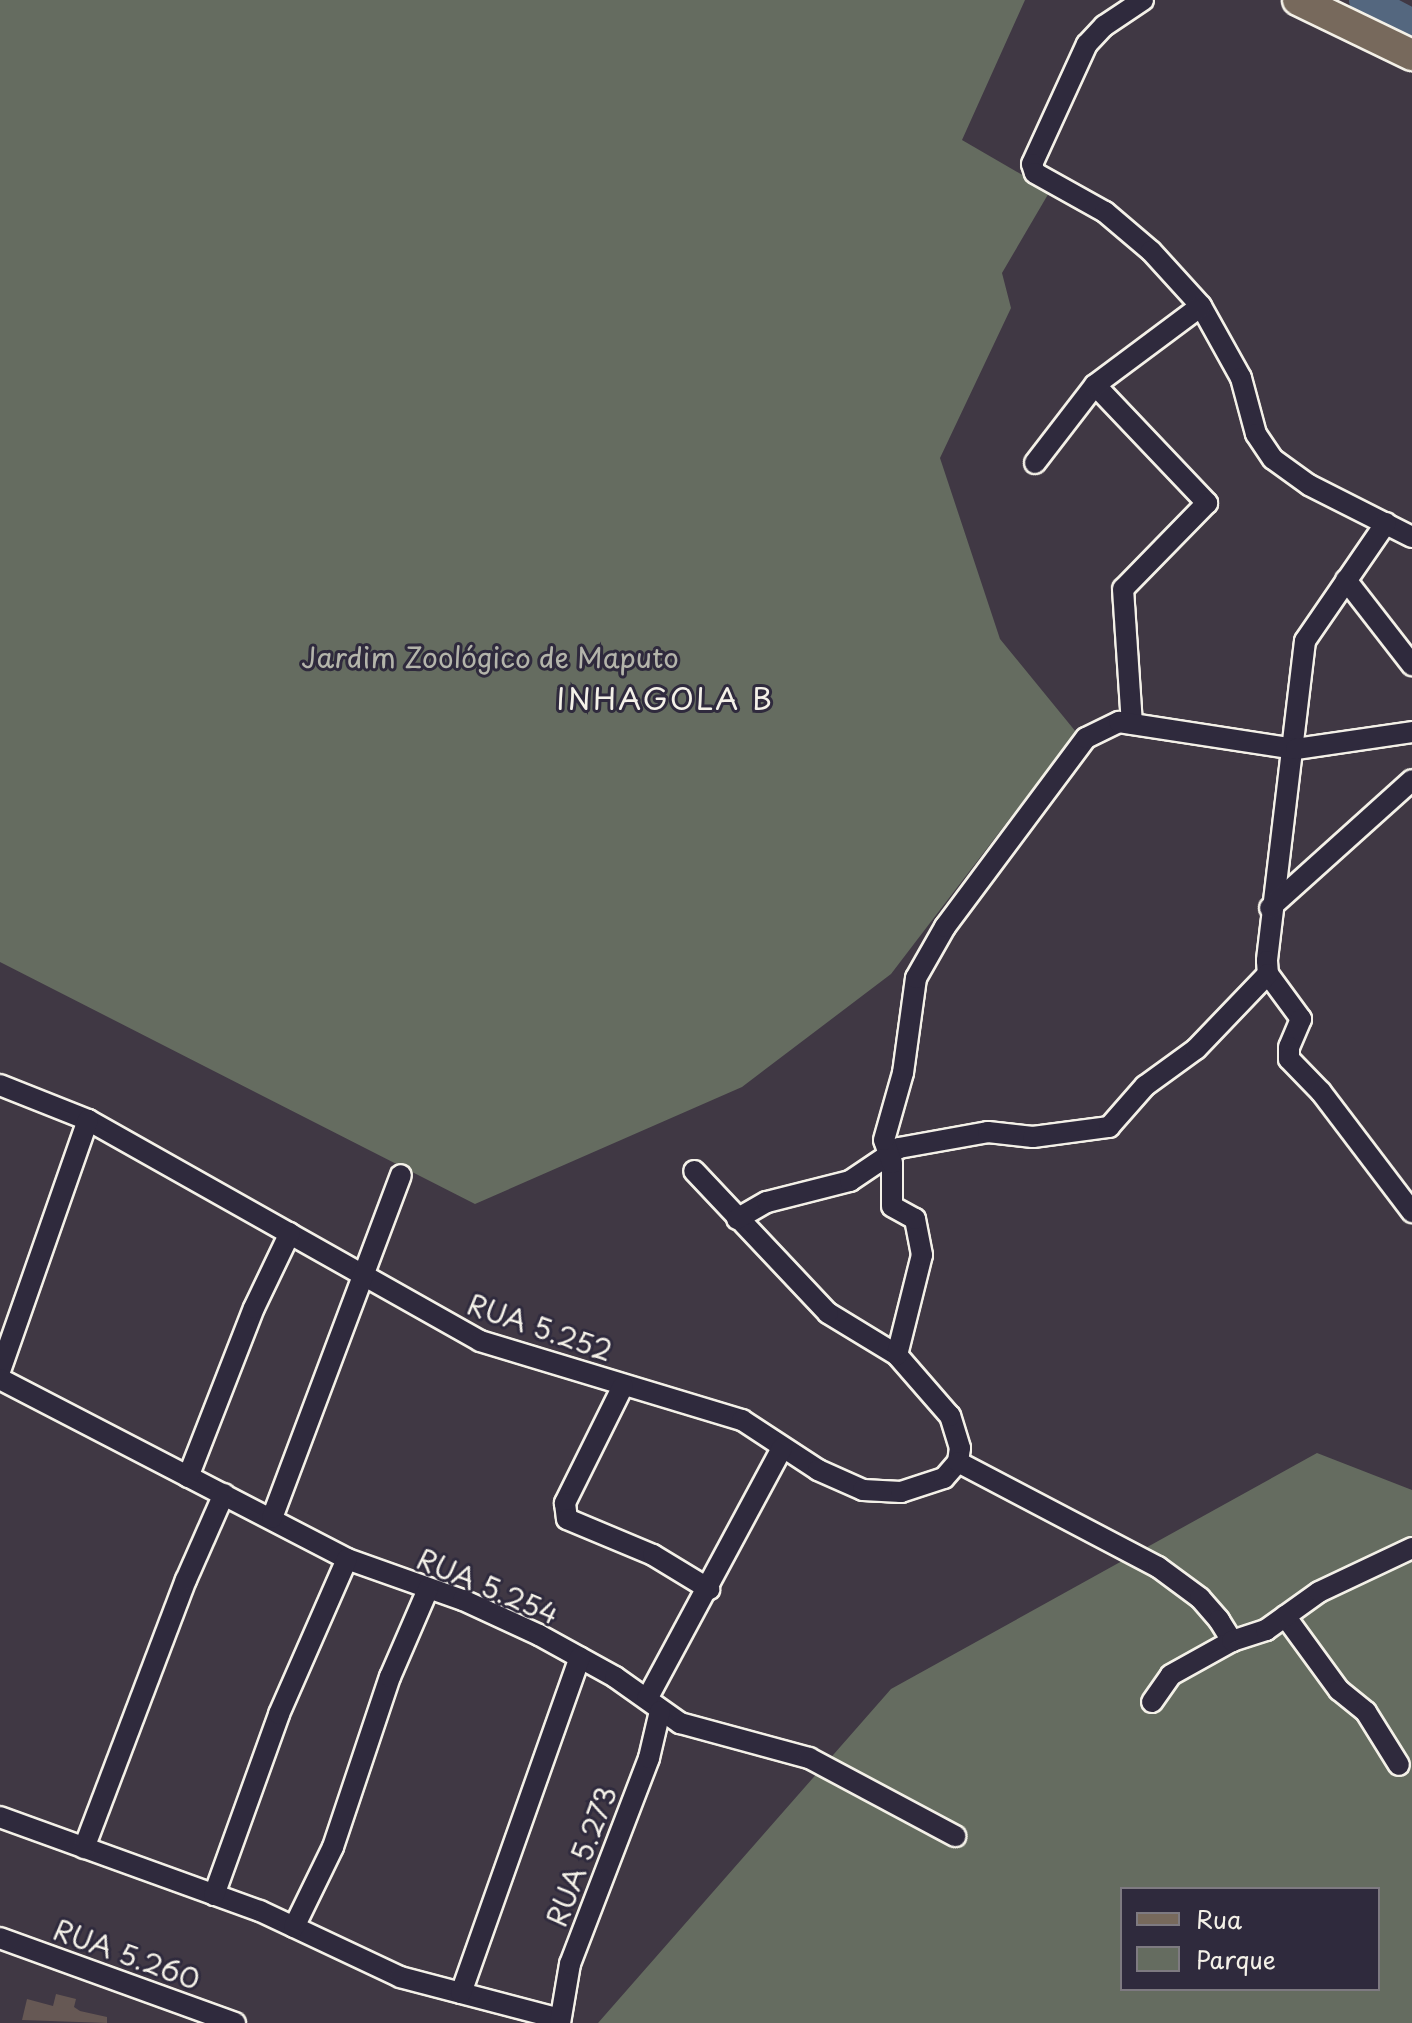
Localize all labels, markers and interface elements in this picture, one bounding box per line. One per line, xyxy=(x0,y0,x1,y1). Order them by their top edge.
park label: Jardim Zoológico de Maputo xyxy=(299,640,681,674)
district label: INHAGOLA B xyxy=(557,680,773,716)
street label: RUA 5.252 xyxy=(462,1286,618,1368)
street label: RUA 5.254 xyxy=(412,1541,564,1631)
street label: RUA 5.273 xyxy=(539,1780,623,1932)
legend xyxy=(1120,1887,1380,1991)
text: Rua xyxy=(1196,1901,1242,1937)
street label: RUA 5.260 xyxy=(48,1912,206,1996)
text: Parque xyxy=(1196,1941,1276,1977)

